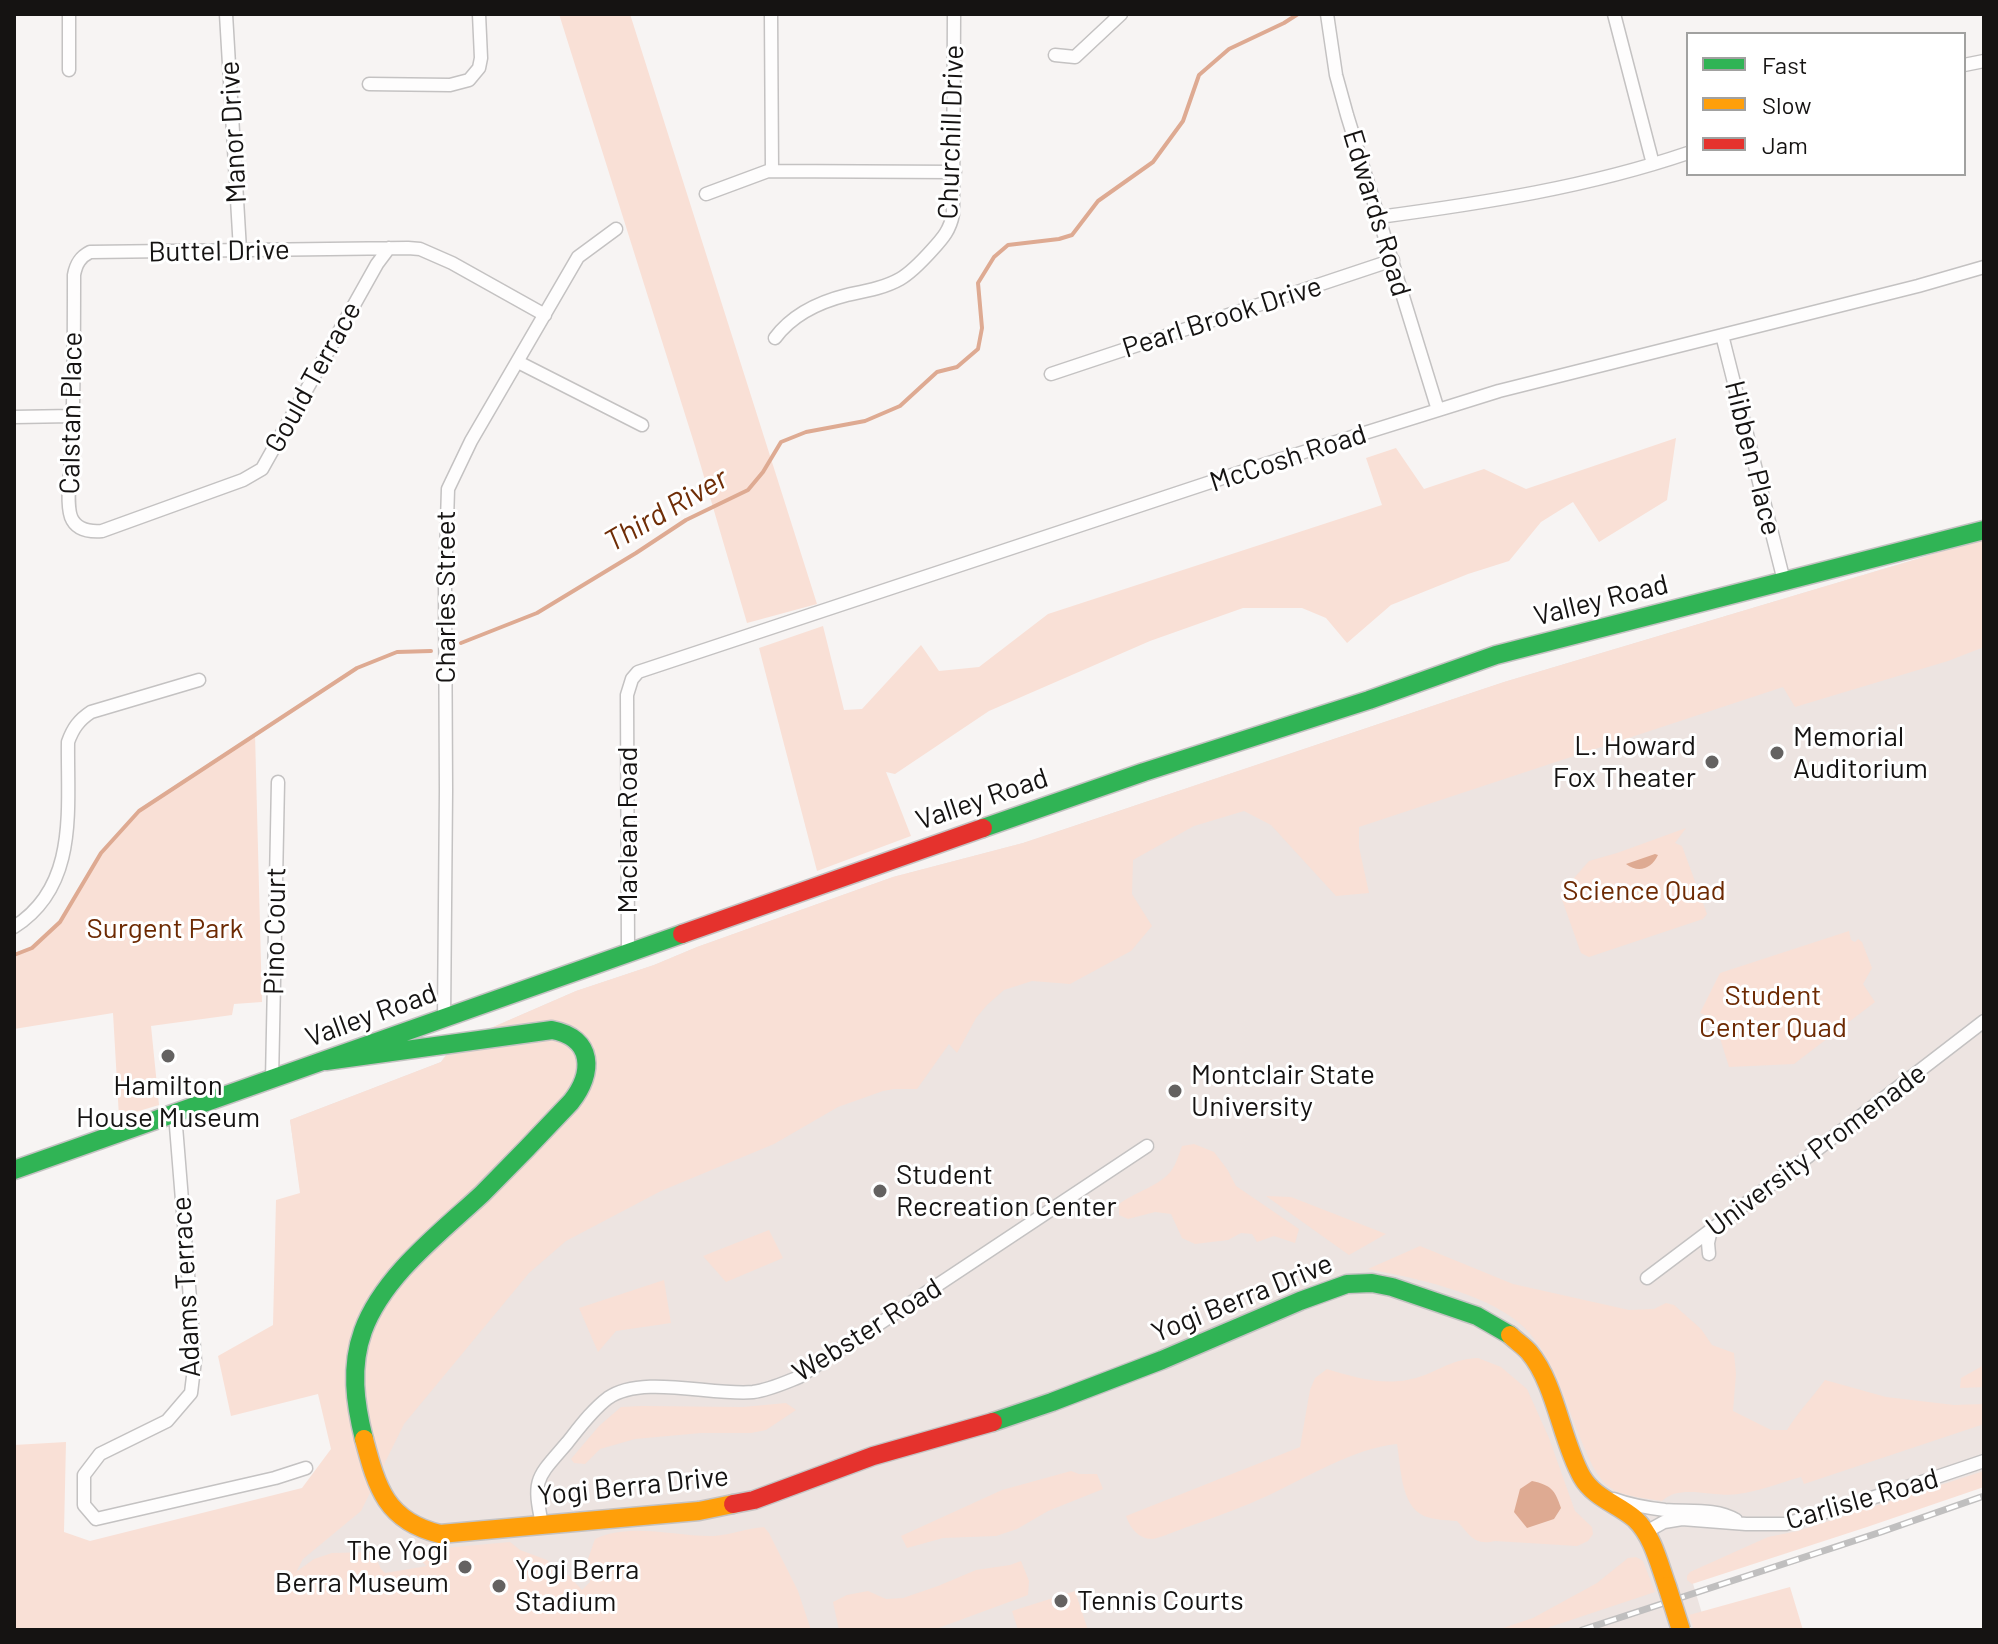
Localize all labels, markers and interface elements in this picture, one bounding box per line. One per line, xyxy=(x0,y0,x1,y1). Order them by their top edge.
legend xyxy=(1686,32,1966,176)
street label: Churchill Drive xyxy=(931,44,971,220)
text: Fast xyxy=(1762,50,1807,79)
street label: Manor Drive xyxy=(212,60,254,204)
text: Slow xyxy=(1762,90,1811,119)
street label: Edwards Road xyxy=(1336,125,1418,301)
text: Jam xyxy=(1762,130,1808,159)
street label: Buttel Drive xyxy=(148,233,290,269)
street label: Pearl Brook Drive xyxy=(1118,269,1326,365)
street label: Gould Terrace xyxy=(258,296,368,458)
street label: Calstan Place xyxy=(53,331,89,495)
street label: Hibben Place xyxy=(1718,377,1788,539)
street label: McCosh Road xyxy=(1205,417,1371,499)
water label: Third River xyxy=(598,460,734,560)
street label: Charles Street xyxy=(429,510,463,684)
street label: Valley Road xyxy=(1530,567,1672,633)
place label: Memorial Auditorium xyxy=(1793,720,1928,786)
place label: L. Howard Fox Theater xyxy=(1553,729,1696,795)
marker: Memorial Auditorium xyxy=(1768,744,1786,762)
street label: Maclean Road xyxy=(611,746,645,914)
marker: L. Howard Fox Theater xyxy=(1703,753,1721,771)
street label: Valley Road xyxy=(912,761,1052,837)
street label: Pino Court xyxy=(257,867,293,995)
park label: Science Quad xyxy=(1562,874,1726,908)
park label: Surgent Park xyxy=(86,912,244,946)
street label: Valley Road xyxy=(301,976,441,1054)
park label: Student Center Quad xyxy=(1699,979,1847,1045)
marker: Hamilton House Museum xyxy=(159,1047,177,1065)
street label: University Promenade xyxy=(1699,1056,1933,1244)
place label: Montclair State University xyxy=(1191,1058,1375,1124)
place label: Hamilton House Museum xyxy=(76,1069,260,1135)
marker: Montclair State University xyxy=(1166,1082,1184,1100)
place label: Student Recreation Center xyxy=(896,1158,1117,1224)
marker: Student Recreation Center xyxy=(871,1182,889,1200)
street label: Adams Terrace xyxy=(164,1196,208,1378)
street label: Yogi Berra Drive xyxy=(1147,1246,1337,1350)
street label: Webster Road xyxy=(786,1271,948,1389)
street label: Yogi Berra Drive xyxy=(536,1459,730,1513)
street label: Carlisle Road xyxy=(1782,1461,1942,1537)
place label: The Yogi Berra Museum xyxy=(275,1534,449,1600)
place label: Yogi Berra Stadium xyxy=(515,1553,639,1619)
marker: The Yogi Berra Museum xyxy=(456,1558,474,1576)
marker: Yogi Berra Stadium xyxy=(490,1577,508,1595)
place label: Tennis Courts xyxy=(1077,1584,1244,1618)
marker: Tennis Courts xyxy=(1052,1592,1070,1610)

